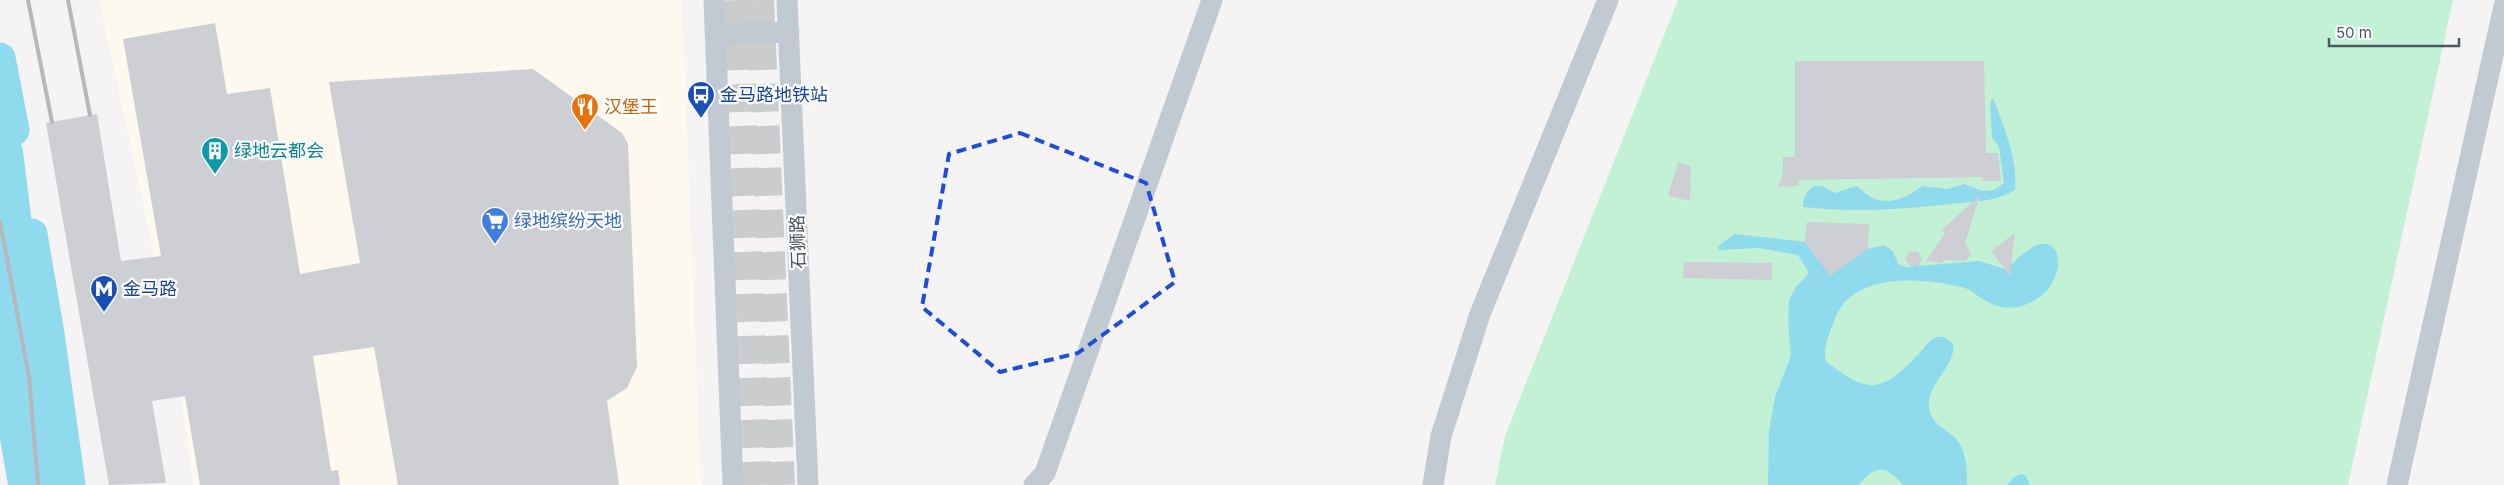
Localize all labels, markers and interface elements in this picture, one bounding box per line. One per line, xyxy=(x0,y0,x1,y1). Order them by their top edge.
scale bar xyxy=(2329,15,2459,47)
text: 50 m xyxy=(2336,23,2372,42)
bus stop icon: 金马路地铁站 xyxy=(686,80,716,119)
place label: 金马路地铁站 xyxy=(720,84,828,105)
restaurant icon: 汉堡王 xyxy=(570,92,600,131)
place label: 汉堡王 xyxy=(604,96,658,117)
building icon: 绿地云都会 xyxy=(200,136,230,175)
place label: 绿地云都会 xyxy=(234,140,324,161)
supermarket icon: 绿地缤纷天地 xyxy=(480,206,510,245)
place label: 绿地缤纷天地 xyxy=(514,210,622,231)
street label: 石狮路 xyxy=(786,215,809,269)
metro station icon: 金马路 xyxy=(89,274,119,313)
place label: 金马路 xyxy=(123,278,177,299)

